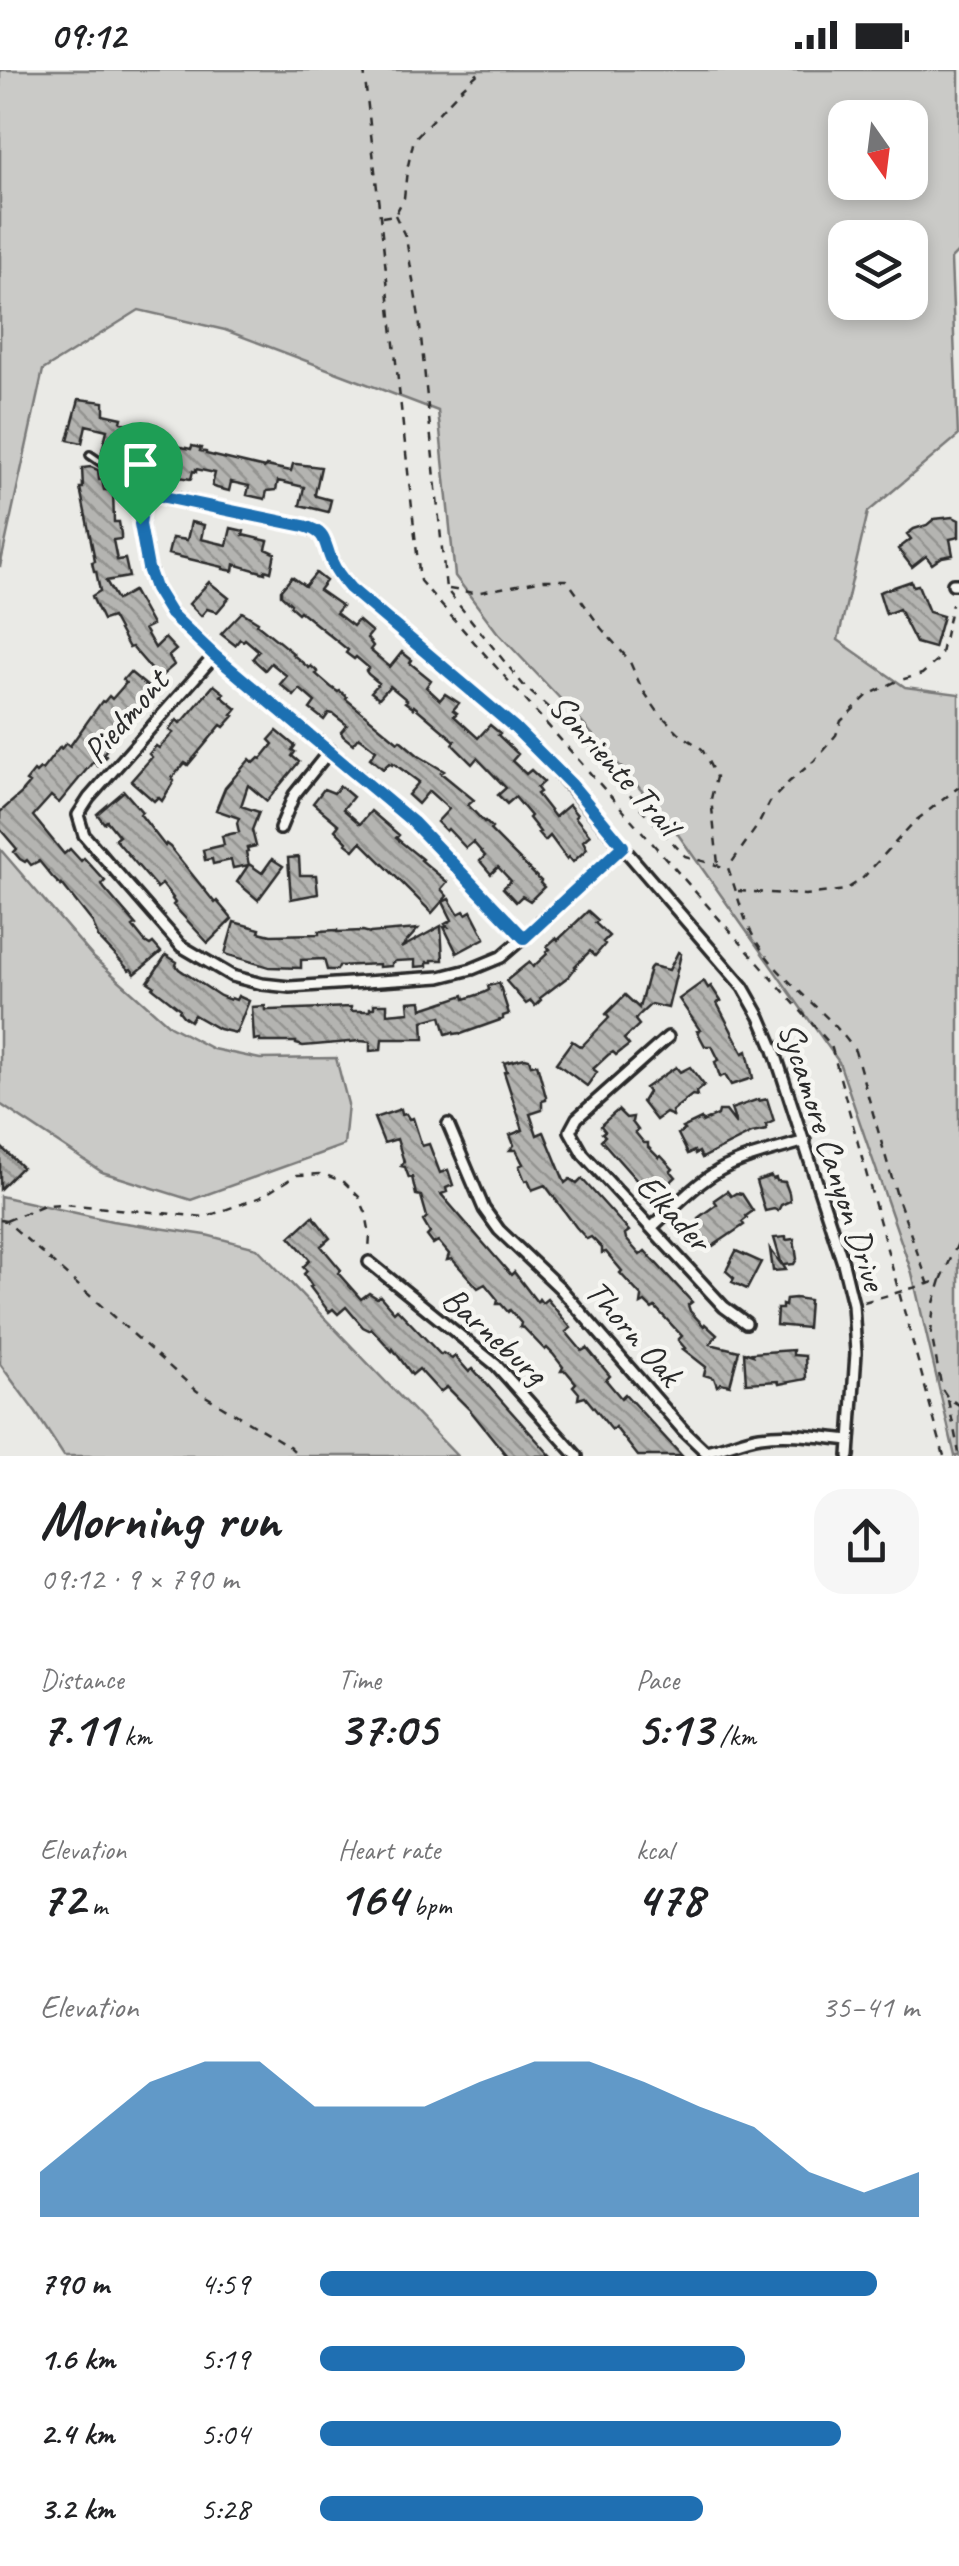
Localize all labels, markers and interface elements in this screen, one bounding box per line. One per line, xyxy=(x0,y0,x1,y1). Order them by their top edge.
text: 09:12 xyxy=(50,12,125,59)
north arrow xyxy=(828,100,928,200)
map controls xyxy=(828,100,928,320)
button: layers xyxy=(828,220,928,320)
pin xyxy=(98,422,183,525)
icon: arrive xyxy=(113,437,168,492)
street label: Piedmont xyxy=(73,658,180,772)
street label: Sonriente Trail xyxy=(539,684,694,849)
street label: Sycamore Canyon Drive xyxy=(768,1017,898,1298)
street label: Elkader xyxy=(626,1164,723,1263)
street label: Thorn Oak xyxy=(575,1270,694,1397)
street label: Barneburg xyxy=(433,1276,559,1396)
text: Morning run xyxy=(40,1485,280,1555)
button: share xyxy=(814,1489,919,1594)
text: 09:12 · 9 × 790 m xyxy=(40,1558,238,1599)
text: Distance xyxy=(40,1662,124,1697)
text: Time xyxy=(338,1662,381,1697)
text: Pace xyxy=(636,1662,679,1697)
text: 7.11 xyxy=(40,1697,117,1760)
text: 37:05 xyxy=(338,1697,437,1760)
text: 5:13 xyxy=(636,1697,713,1760)
text: km xyxy=(117,1718,151,1753)
text: /km xyxy=(713,1718,756,1753)
text: Elevation xyxy=(40,1832,126,1867)
text: Heart rate xyxy=(338,1832,440,1867)
text: kcal xyxy=(636,1832,673,1867)
text: 72 xyxy=(40,1867,85,1930)
text: 164 xyxy=(338,1867,407,1930)
text: 478 xyxy=(636,1867,703,1930)
text: m xyxy=(85,1888,107,1923)
text: bpm xyxy=(407,1888,452,1923)
text: Elevation xyxy=(40,1986,138,2027)
text: 35–41 m xyxy=(821,1986,919,2027)
text: 790 m xyxy=(40,2263,109,2304)
text: 4:59 xyxy=(200,2263,250,2304)
text: 1.6 km xyxy=(40,2338,115,2379)
text: 5:19 xyxy=(200,2338,250,2379)
text: 2.4 km xyxy=(40,2413,114,2454)
text: 5:04 xyxy=(200,2413,250,2454)
text: 3.2 km xyxy=(40,2488,114,2529)
text: 5:28 xyxy=(200,2488,250,2529)

